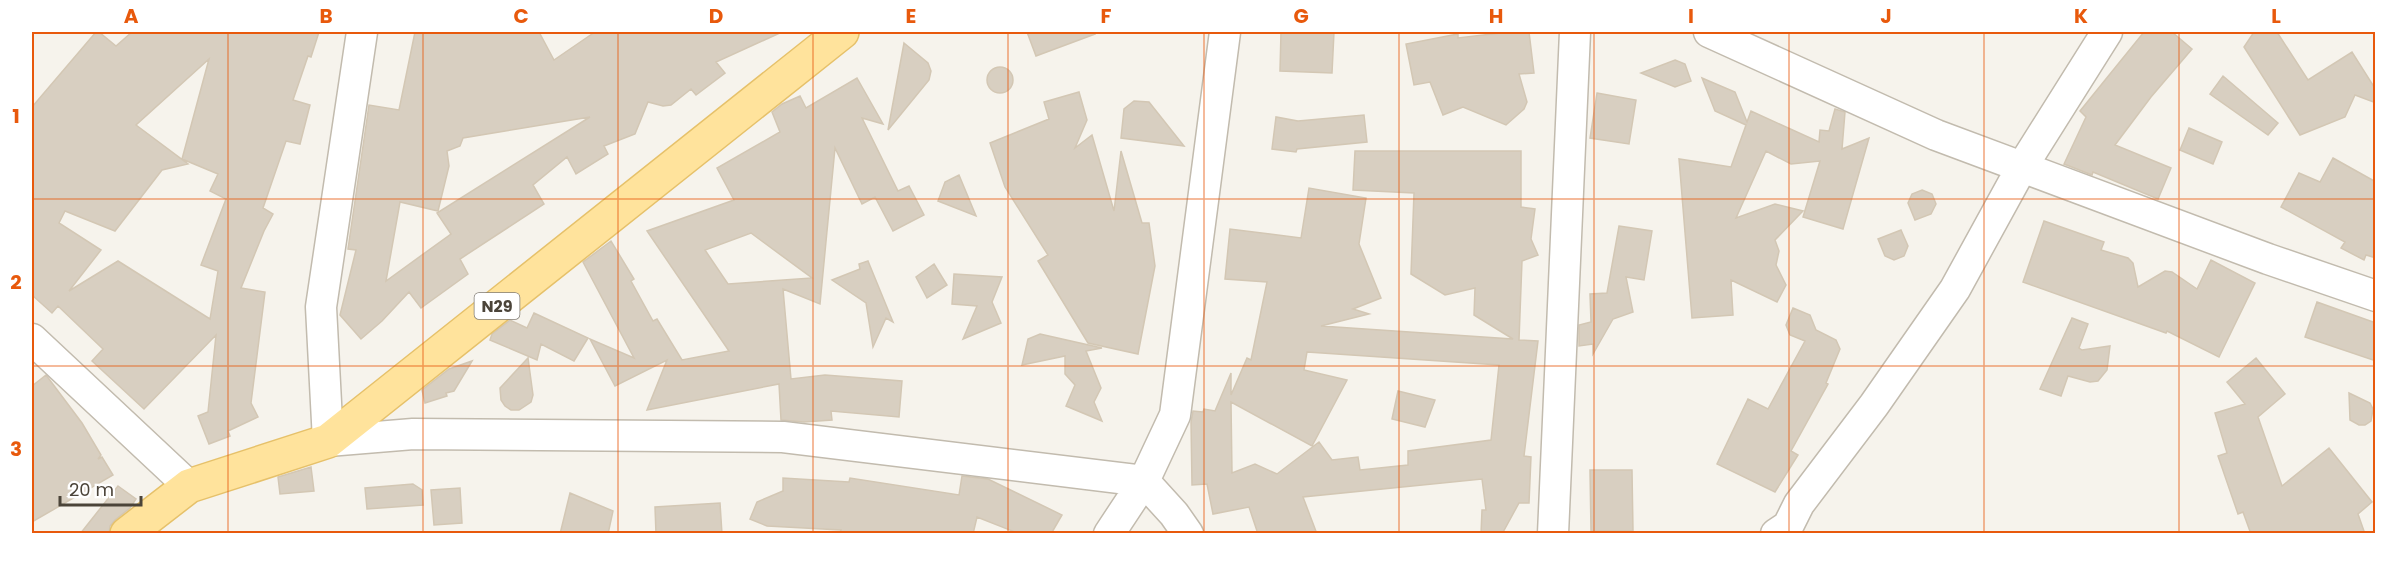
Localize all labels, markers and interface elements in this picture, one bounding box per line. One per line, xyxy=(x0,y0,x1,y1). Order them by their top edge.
text: A xyxy=(124,2,139,30)
text: B xyxy=(319,2,333,30)
text: C xyxy=(513,2,529,30)
text: D xyxy=(709,2,723,30)
text: E xyxy=(906,2,916,30)
text: F xyxy=(1101,2,1112,30)
text: G xyxy=(1293,2,1309,30)
text: H xyxy=(1489,2,1503,30)
text: I xyxy=(1688,2,1694,30)
text: J xyxy=(1880,2,1892,30)
text: K xyxy=(2074,2,2088,30)
text: L xyxy=(2271,2,2281,30)
text: 1 xyxy=(12,102,20,130)
text: 2 xyxy=(10,268,22,296)
road number: N29 xyxy=(474,293,520,319)
text: 3 xyxy=(10,435,22,463)
scale bar xyxy=(60,469,141,507)
text: 20 m xyxy=(69,477,114,502)

